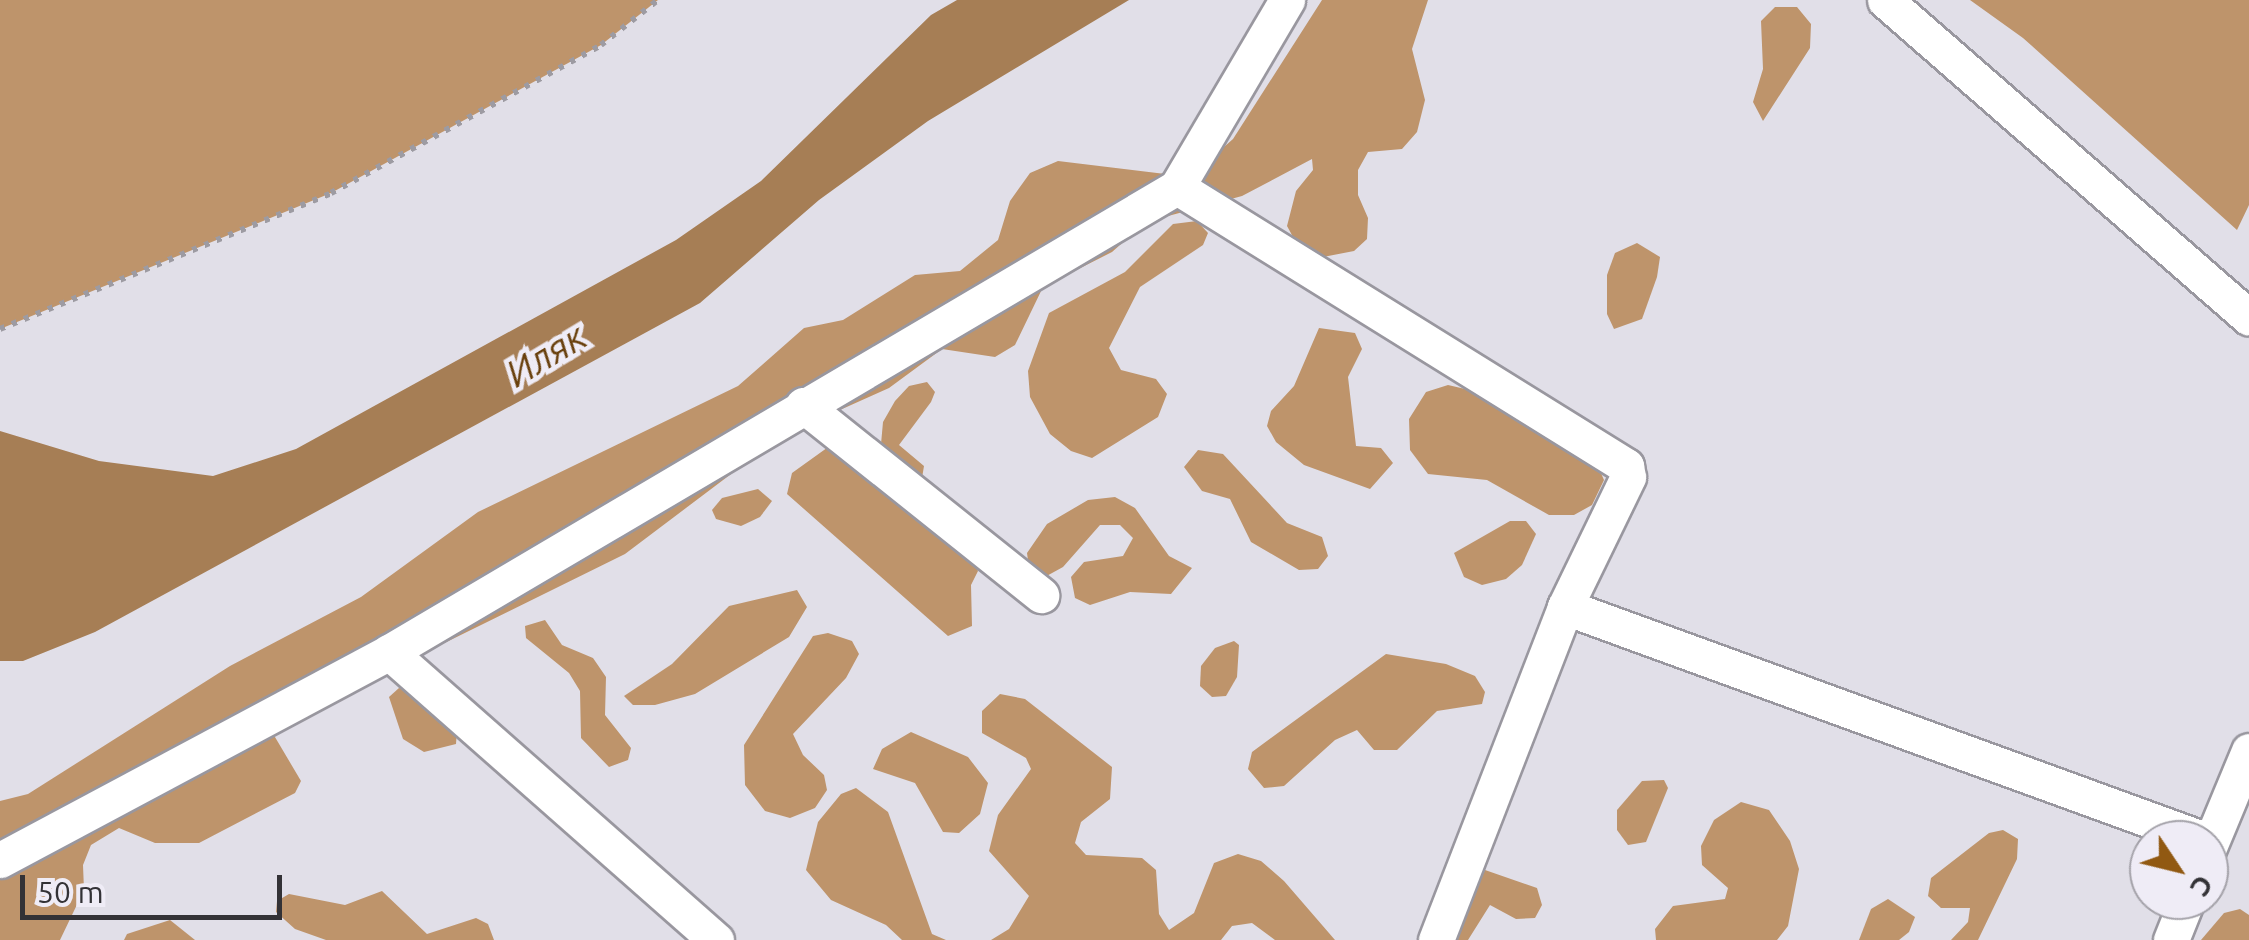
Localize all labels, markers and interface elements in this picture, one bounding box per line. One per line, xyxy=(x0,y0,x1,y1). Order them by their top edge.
water label: Иляк xyxy=(497,313,595,397)
north arrow xyxy=(2129,820,2229,920)
scale bar xyxy=(25,855,288,917)
text: С xyxy=(2185,870,2220,903)
text: 50 m xyxy=(37,875,104,909)

